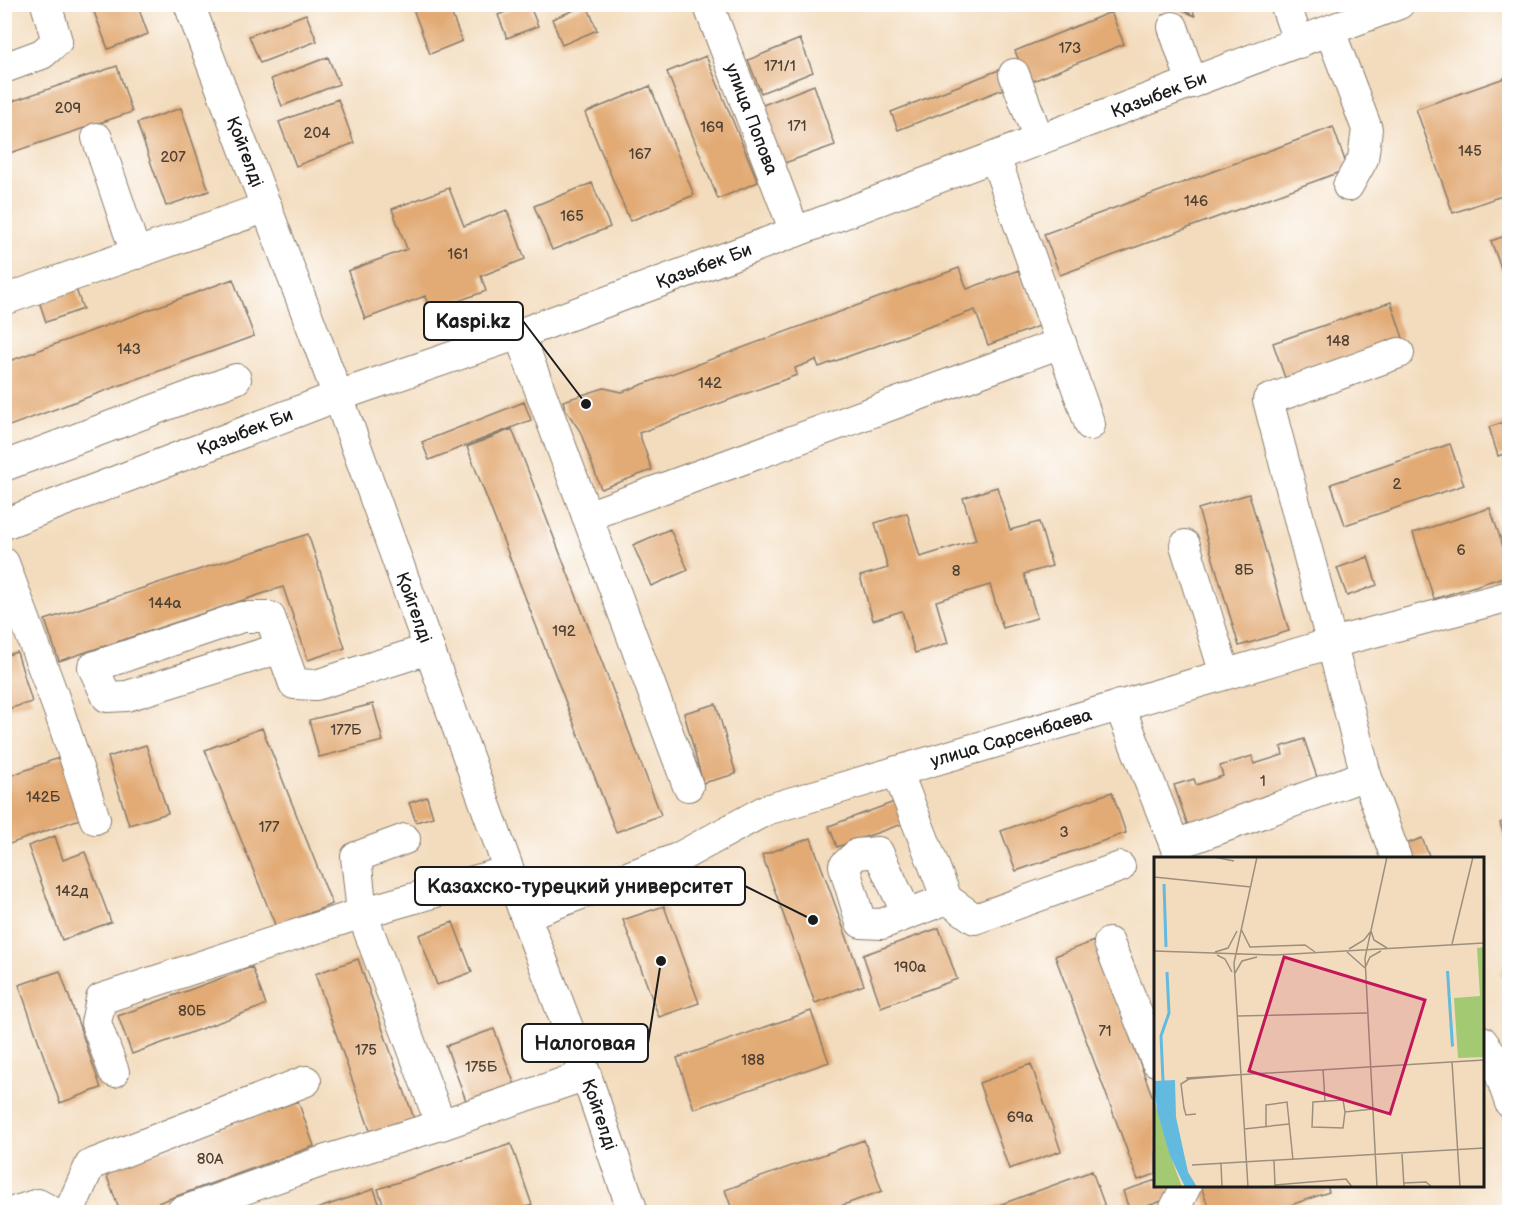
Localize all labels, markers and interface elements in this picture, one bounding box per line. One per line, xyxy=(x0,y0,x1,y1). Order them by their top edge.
house number: 173 xyxy=(1059,39,1081,58)
house number: 171/1 xyxy=(764,57,796,76)
street label: улица Попова xyxy=(721,60,783,178)
street label: Қазыбек Би xyxy=(1108,67,1209,122)
house number: 209 xyxy=(55,99,81,118)
street label: Қойгелді xyxy=(222,113,268,190)
house number: 171 xyxy=(788,117,806,136)
house number: 169 xyxy=(700,118,724,137)
house number: 204 xyxy=(304,124,330,143)
house number: 145 xyxy=(1458,142,1482,161)
house number: 167 xyxy=(629,145,652,164)
house number: 207 xyxy=(160,148,186,167)
house number: 146 xyxy=(1184,192,1208,211)
house number: 165 xyxy=(560,207,584,226)
street label: Қазыбек Би xyxy=(653,238,755,293)
house number: 161 xyxy=(448,245,468,264)
callout: Kaspi.kz xyxy=(424,302,523,340)
text: Kaspi.kz xyxy=(435,310,511,334)
house number: 148 xyxy=(1326,332,1350,351)
house number: 143 xyxy=(117,340,141,359)
house number: 142 xyxy=(698,374,722,393)
street label: Қазыбек Би xyxy=(194,404,296,459)
house number: 2 xyxy=(1393,475,1402,494)
house number: 6 xyxy=(1456,541,1466,560)
house number: 8Б xyxy=(1234,561,1254,580)
house number: 8 xyxy=(952,562,961,581)
street label: Қойгелді xyxy=(392,569,437,646)
house number: 144а xyxy=(149,594,182,613)
house number: 192 xyxy=(552,622,576,641)
street label: улица Сарсенбаева xyxy=(928,704,1095,771)
house number: 177Б xyxy=(331,721,362,740)
house number: 1 xyxy=(1260,772,1266,791)
house number: 142Б xyxy=(26,788,61,807)
house number: 177 xyxy=(259,818,280,837)
house number: 3 xyxy=(1059,823,1069,842)
inset map xyxy=(1154,857,1484,1187)
callout: Казахско-турецкий университет xyxy=(415,867,745,905)
text: Казахско-турецкий университет xyxy=(427,875,733,899)
house number: 142д xyxy=(56,882,88,901)
house number: 190а xyxy=(894,958,926,977)
house number: 80Б xyxy=(178,1002,207,1021)
house number: 71 xyxy=(1098,1022,1112,1041)
callout: Налоговая xyxy=(522,1024,648,1062)
text: Налоговая xyxy=(534,1032,636,1056)
house number: 175 xyxy=(355,1041,377,1060)
house number: 188 xyxy=(741,1051,765,1070)
house number: 175Б xyxy=(465,1058,498,1077)
street label: Қойгелді xyxy=(578,1076,621,1153)
house number: 69а xyxy=(1007,1108,1033,1127)
house number: 80А xyxy=(197,1150,224,1169)

